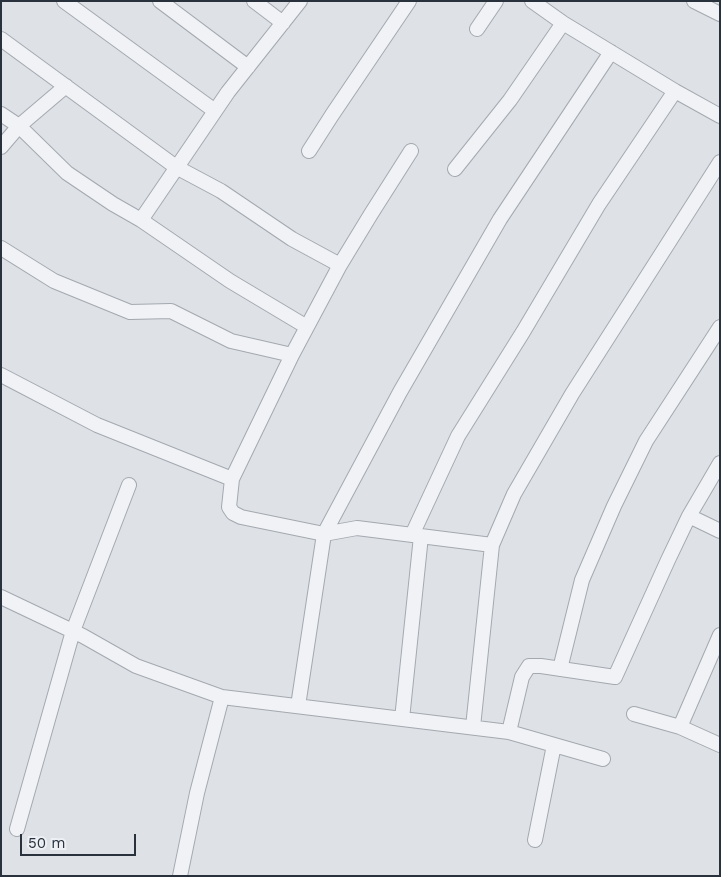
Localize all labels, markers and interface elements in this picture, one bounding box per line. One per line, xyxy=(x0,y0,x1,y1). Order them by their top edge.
scale bar xyxy=(22,824,139,856)
text: 50 m xyxy=(28,834,65,852)

